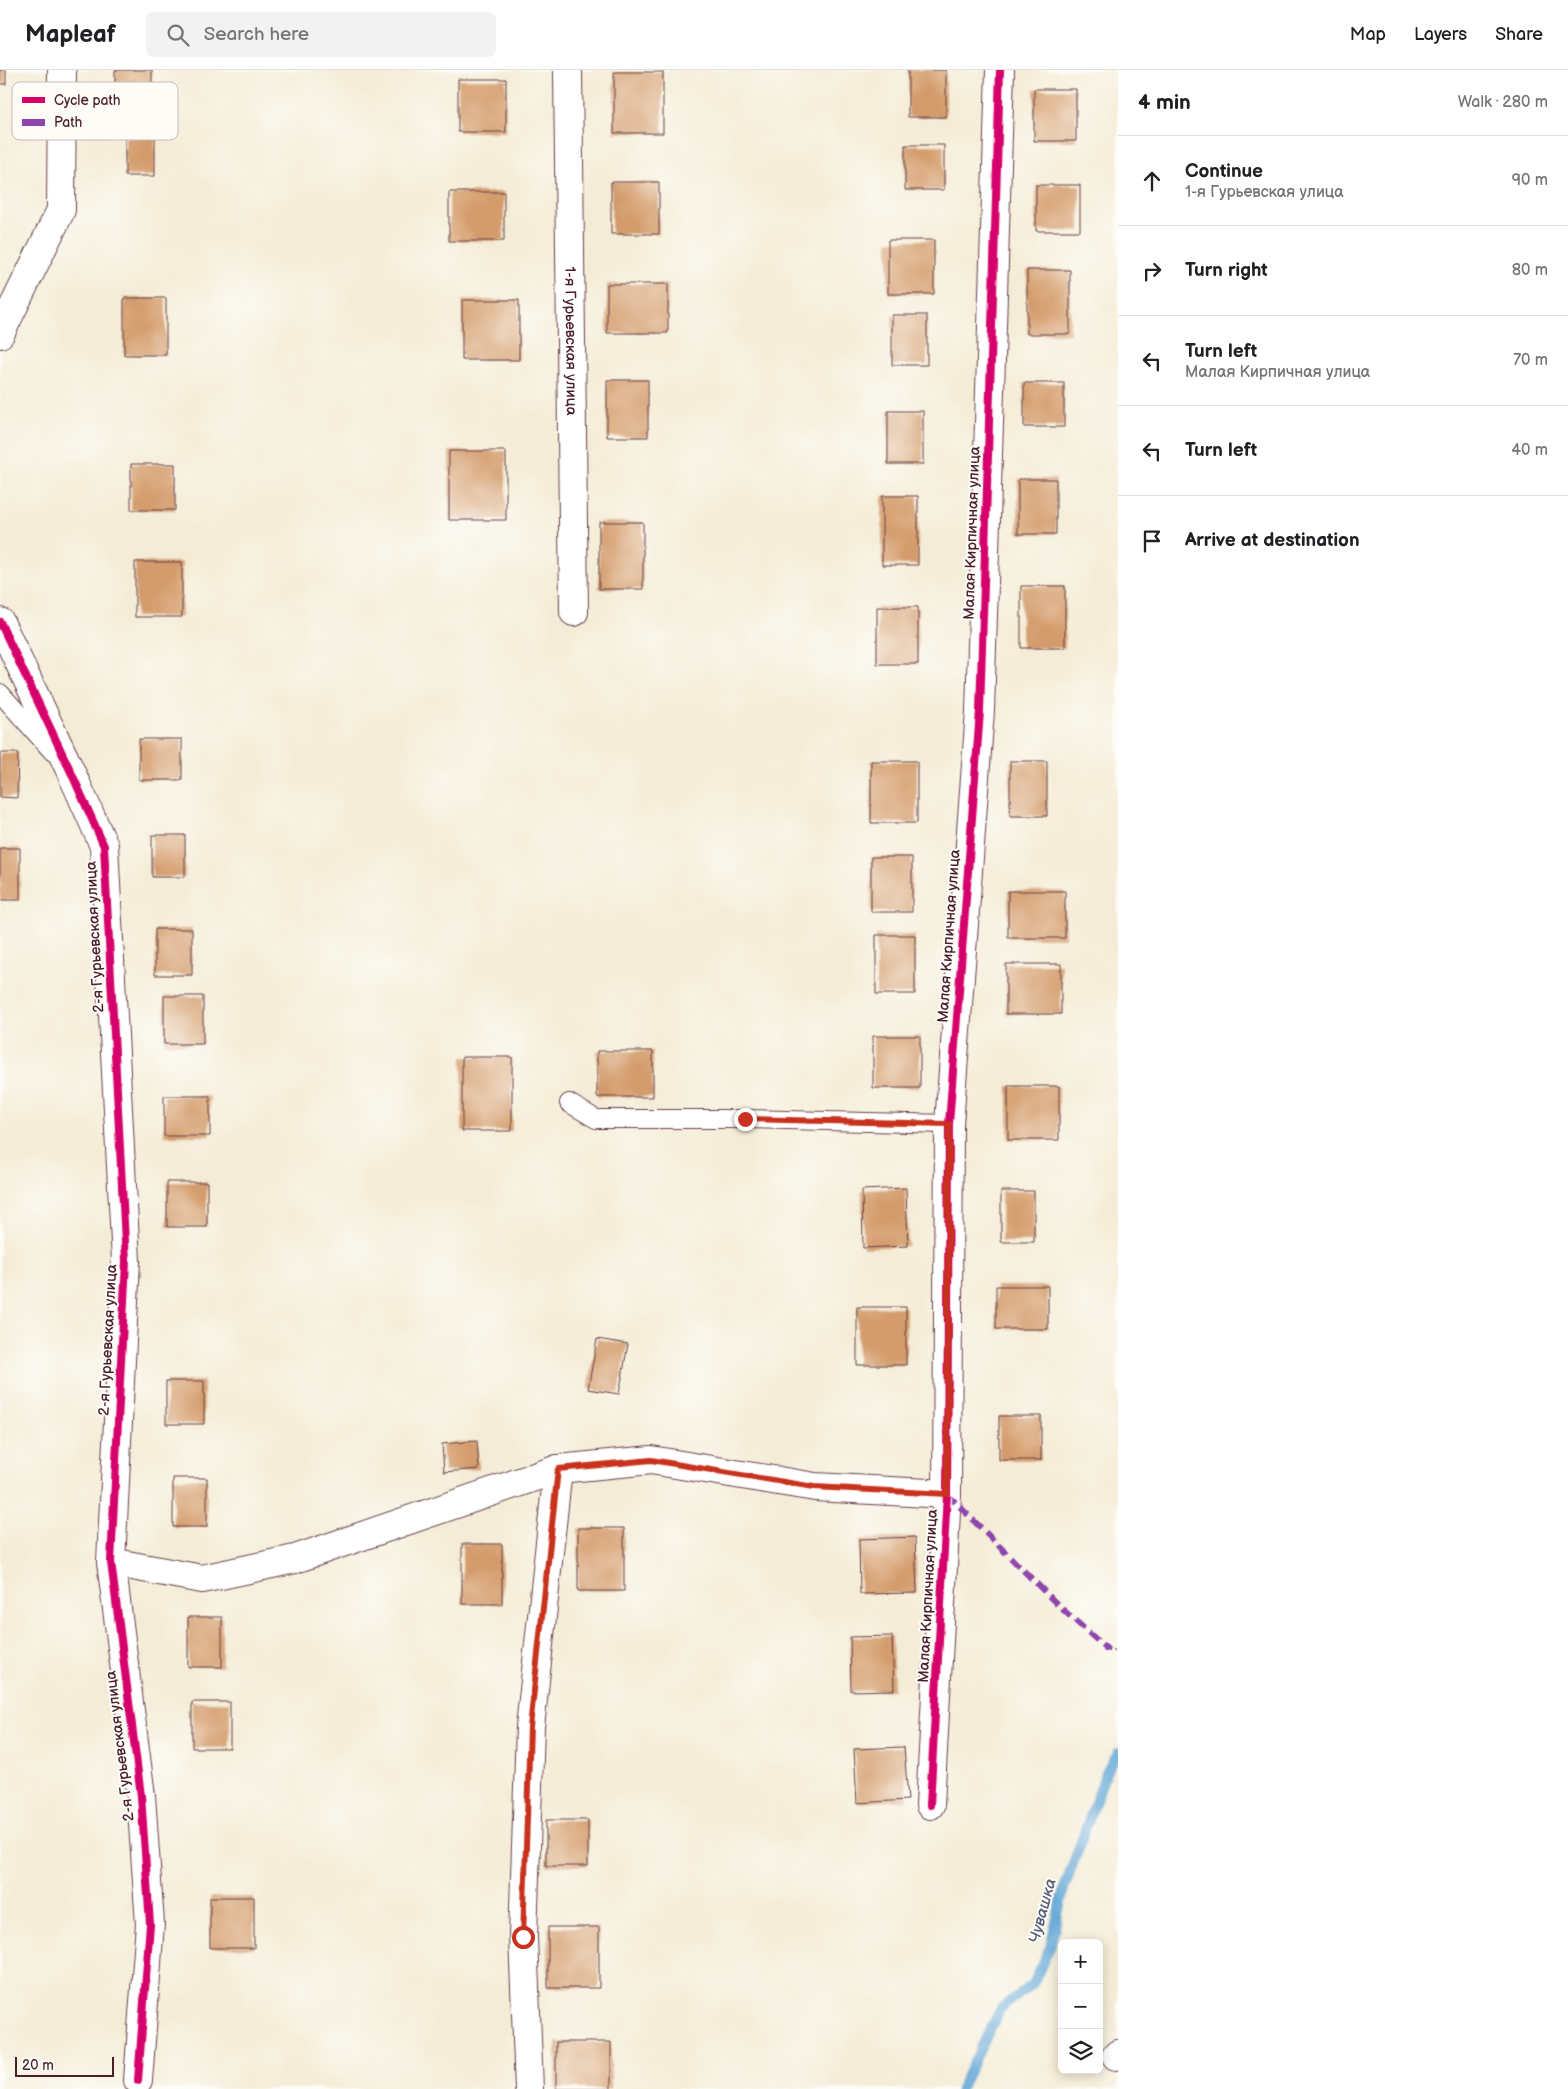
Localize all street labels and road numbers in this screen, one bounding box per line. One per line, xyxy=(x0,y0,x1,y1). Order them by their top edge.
street label: 1-я Гурьевская улица xyxy=(561,266,581,416)
street label: Малая Кирпичная улица xyxy=(959,446,985,620)
street label: Малая Кирпичная улица xyxy=(933,849,965,1023)
street label: 2-я Гурьевская улица xyxy=(82,861,108,1013)
street label: 2-я Гурьевская улица xyxy=(95,1264,121,1416)
street label: Малая Кирпичная улица xyxy=(914,1509,942,1683)
street label: 2-я Гурьевская улица xyxy=(101,1669,139,1823)

